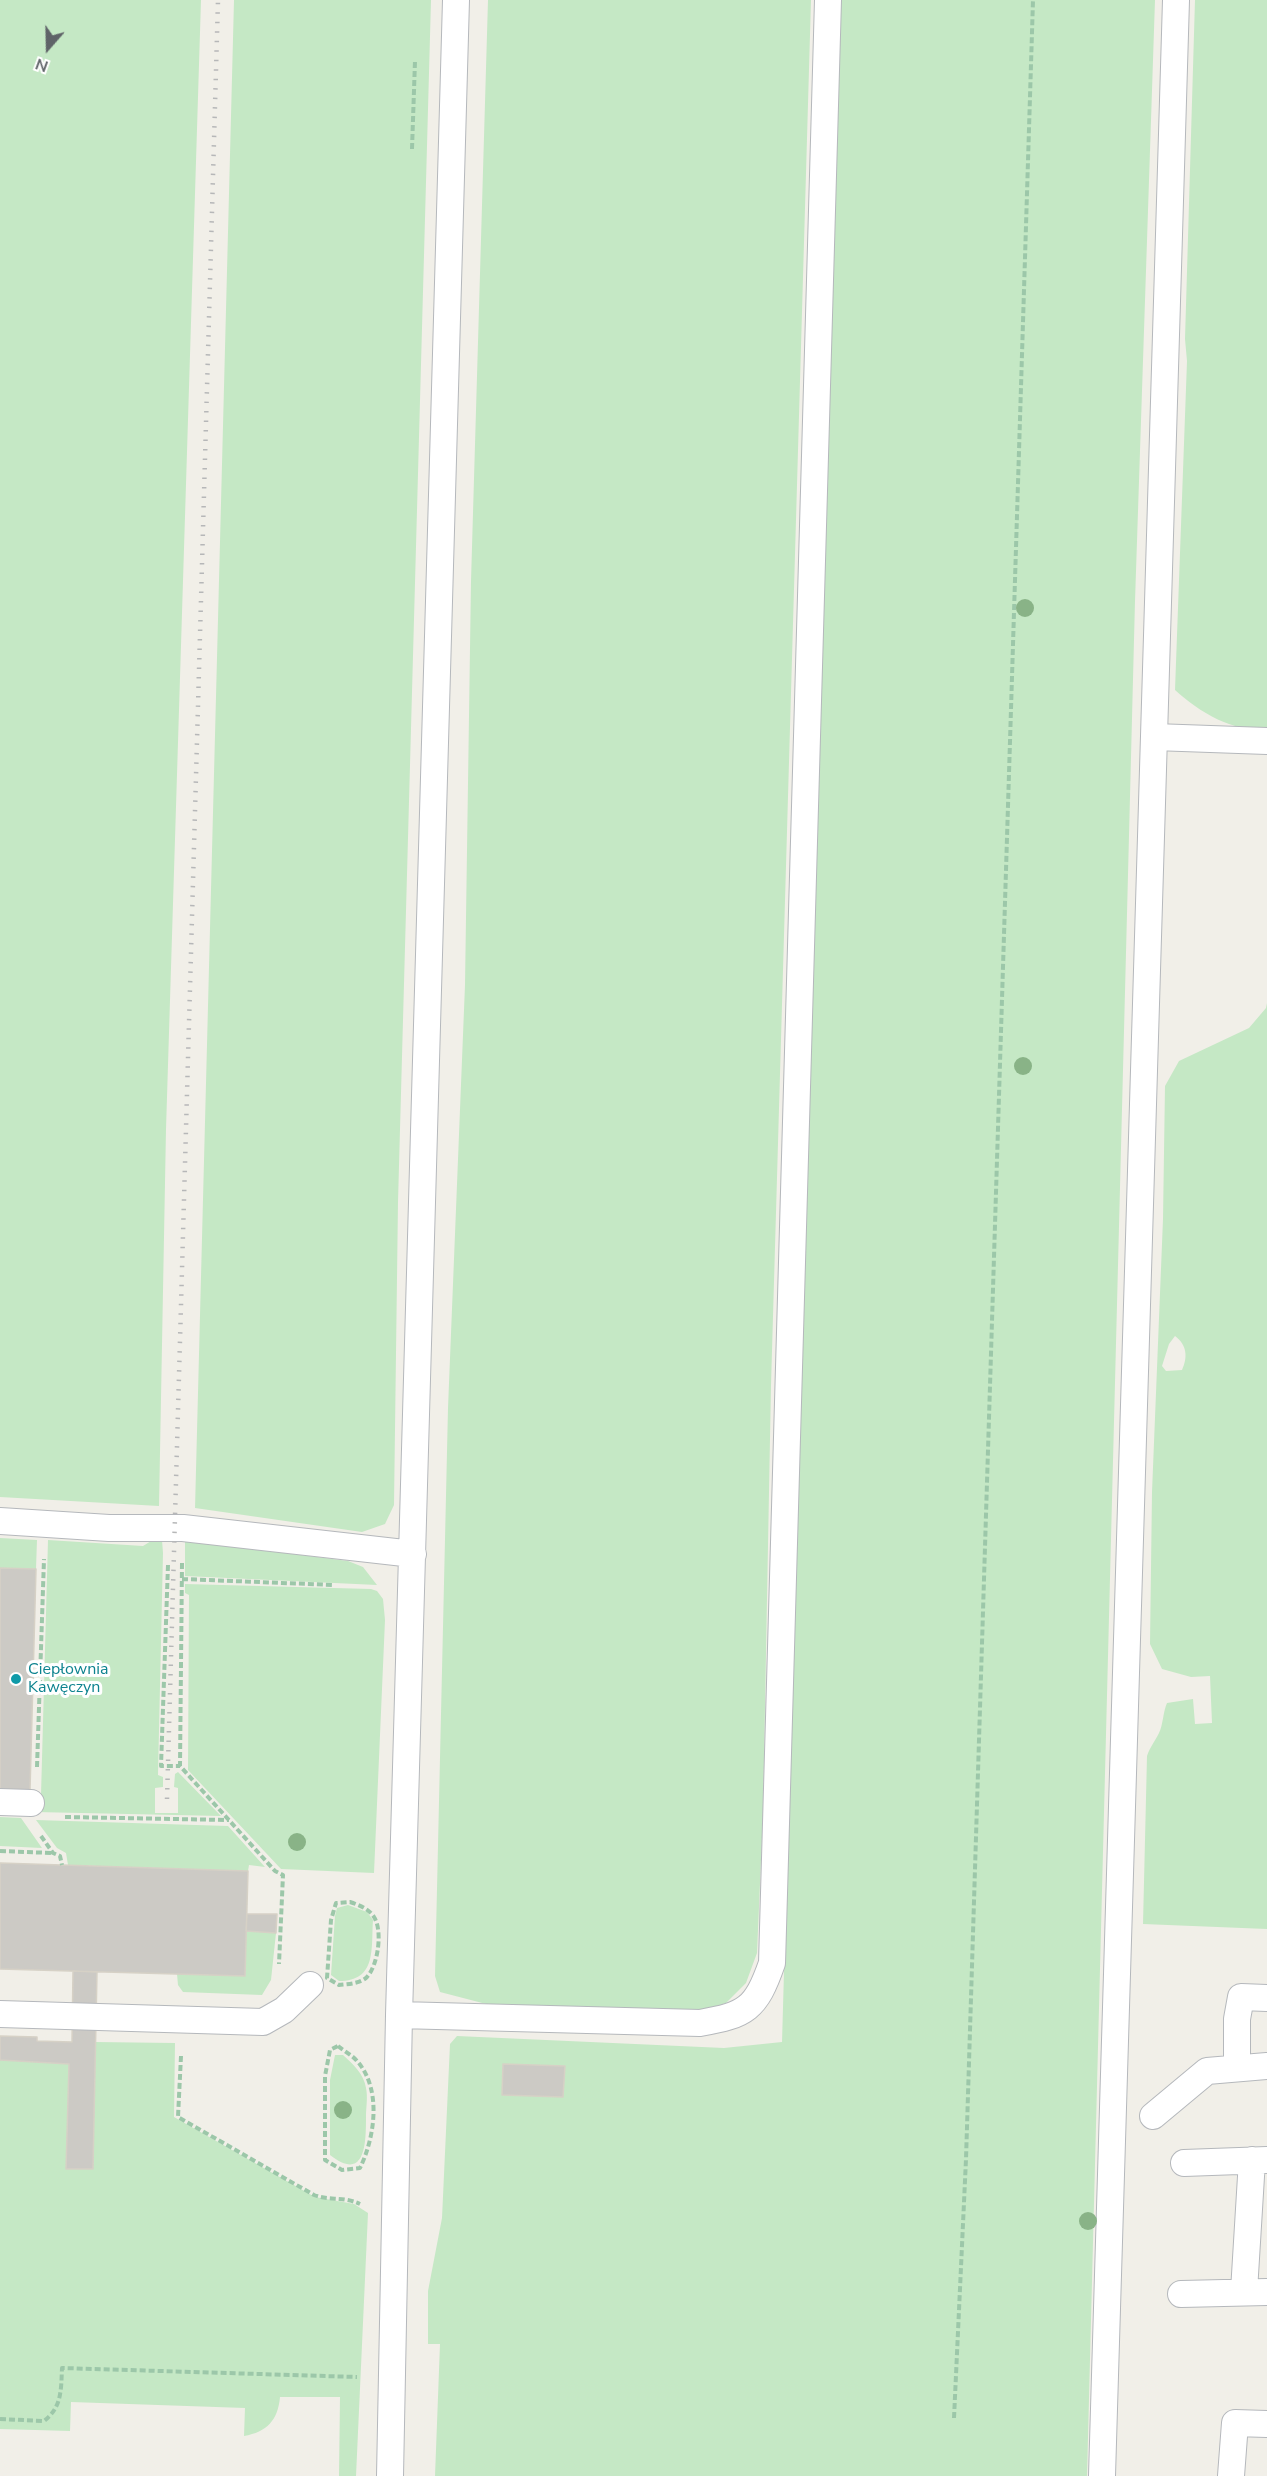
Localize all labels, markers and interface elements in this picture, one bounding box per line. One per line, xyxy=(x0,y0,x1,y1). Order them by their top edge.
north arrow xyxy=(18,18,78,78)
text: N xyxy=(32,53,51,77)
place label: Ciepłownia Kawęczyn xyxy=(28,1660,108,1698)
marker: Ciepłownia Kawęczyn xyxy=(9,1672,23,1686)

